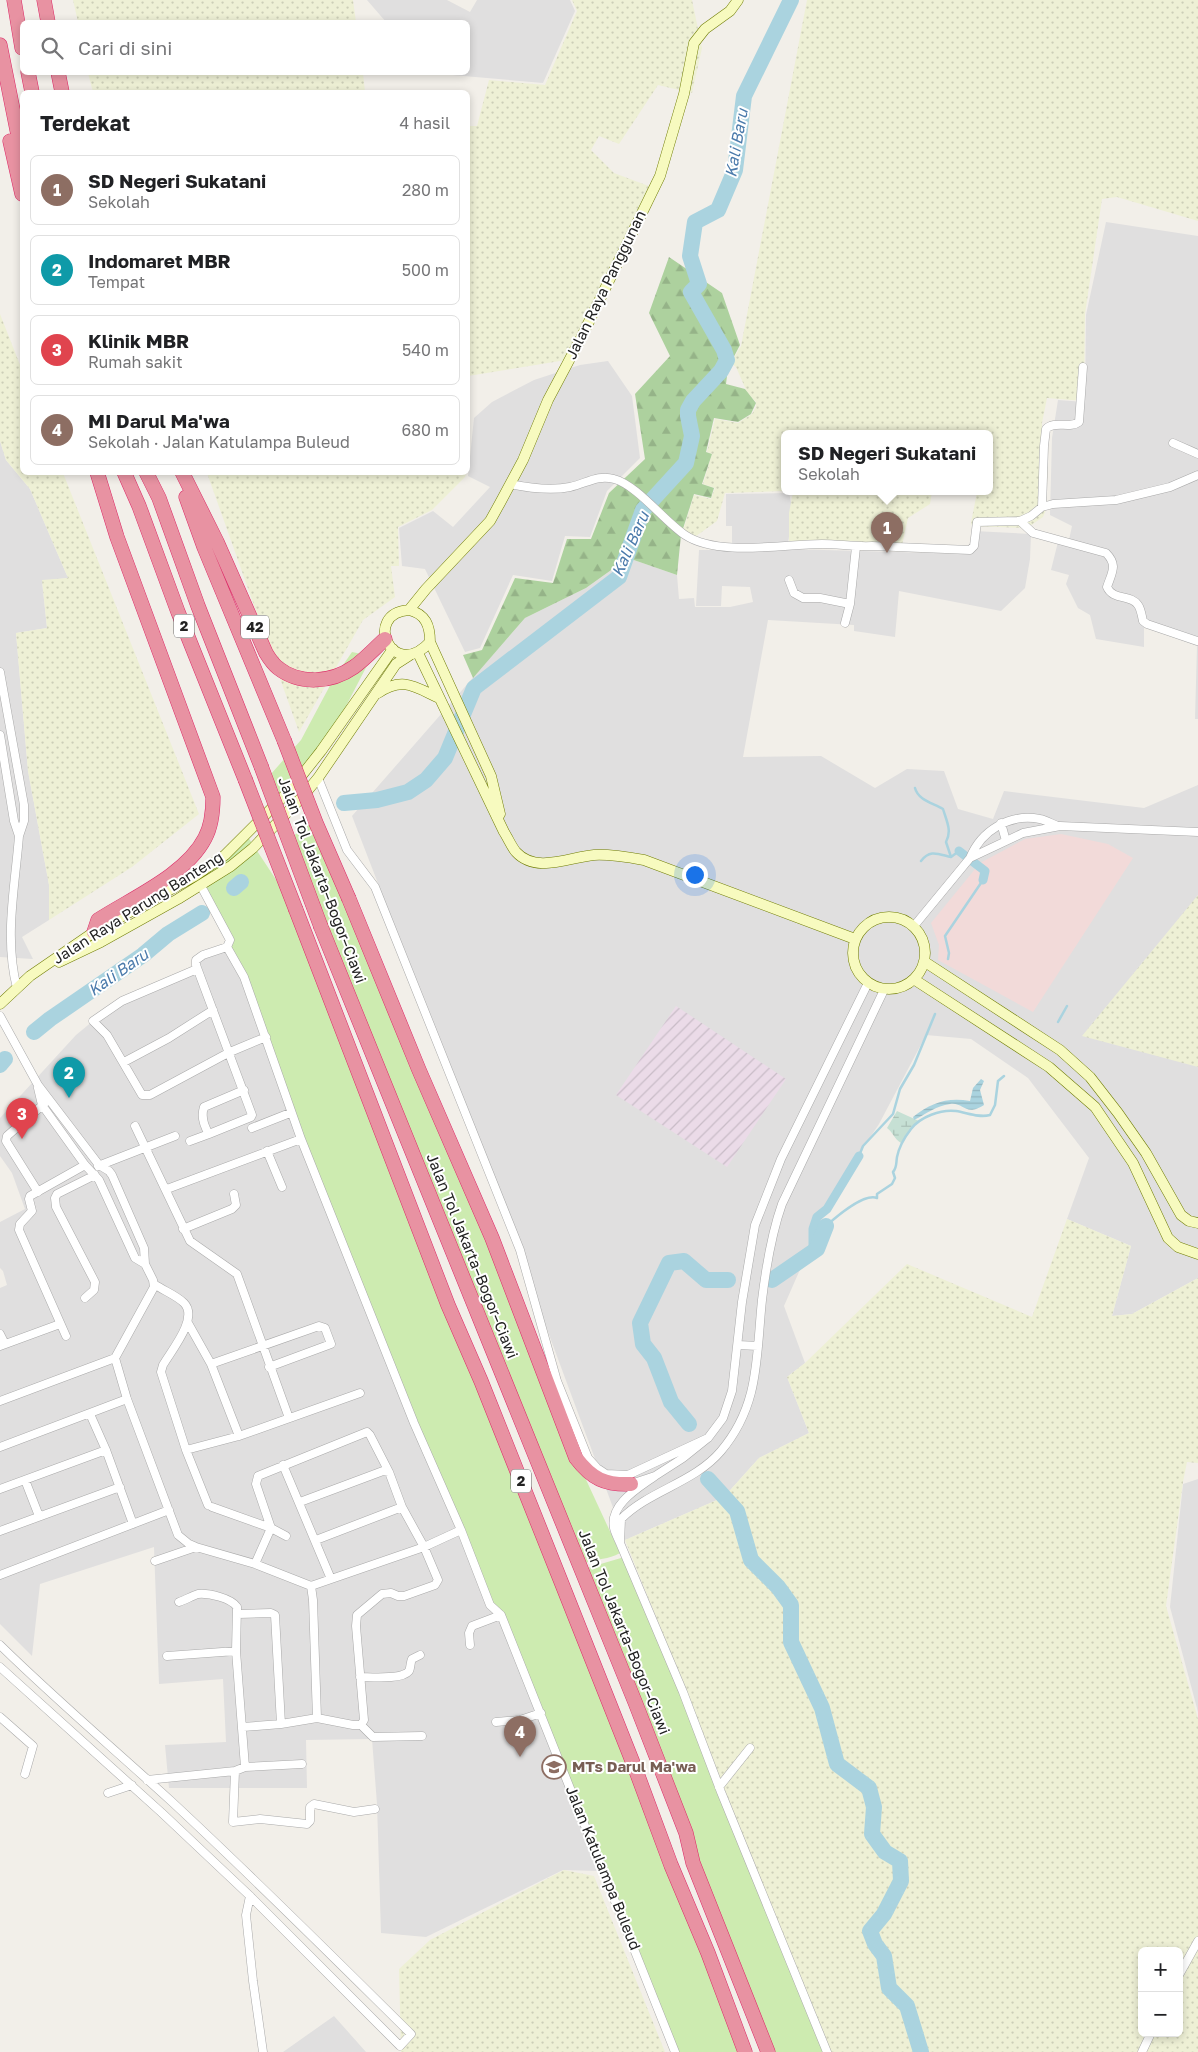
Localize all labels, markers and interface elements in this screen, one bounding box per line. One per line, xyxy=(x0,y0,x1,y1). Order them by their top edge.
search box xyxy=(20,20,470,75)
icon: search xyxy=(38,34,66,62)
text: Cari di sini xyxy=(78,36,172,59)
water label: Kali Baru xyxy=(720,106,752,179)
text: Terdekat xyxy=(40,110,130,136)
text: 4 hasil xyxy=(399,113,450,133)
text: SD Negeri Sukatani xyxy=(88,169,266,192)
text: 1 xyxy=(53,180,61,200)
text: 280 m xyxy=(402,180,449,200)
text: Sekolah xyxy=(88,192,150,212)
street label: Jalan Raya Panggunan xyxy=(561,207,649,362)
text: Indomaret MBR xyxy=(88,249,231,272)
text: 2 xyxy=(52,260,62,280)
text: 500 m xyxy=(402,260,449,280)
text: Tempat xyxy=(88,272,145,292)
text: Klinik MBR xyxy=(88,329,189,352)
text: 3 xyxy=(52,340,62,360)
text: 540 m xyxy=(402,340,449,360)
text: Rumah sakit xyxy=(88,352,183,372)
text: MI Darul Ma'wa xyxy=(88,409,230,432)
text: 4 xyxy=(52,420,62,440)
text: 680 m xyxy=(401,420,449,440)
popup xyxy=(781,430,993,495)
text: Sekolah · Jalan Katulampa Buleud xyxy=(88,432,350,452)
text: SD Negeri Sukatani xyxy=(798,441,976,464)
text: Sekolah xyxy=(798,464,860,484)
water label: Kali Baru xyxy=(607,507,654,580)
pin: 1 xyxy=(871,512,903,553)
road number: 2 xyxy=(174,614,194,638)
road number: 42 xyxy=(241,616,269,638)
street label: Jalan Tol Jakarta–Bogor–Ciawi xyxy=(275,774,371,985)
street label: Jalan Raya Parung Banteng xyxy=(49,847,226,967)
your location xyxy=(682,862,708,888)
water label: Kali Baru xyxy=(84,943,153,1000)
pin: 2 xyxy=(53,1057,85,1098)
pin: 3 xyxy=(6,1098,38,1139)
street label: Jalan Tol Jakarta–Bogor–Ciawi xyxy=(423,1150,522,1361)
road number: 2 xyxy=(511,1470,531,1492)
street label: Jalan Tol Jakarta–Bogor–Ciawi xyxy=(575,1526,674,1737)
pin: 4 xyxy=(504,1716,536,1757)
school or university icon: MTs Darul Ma'wa xyxy=(541,1754,567,1780)
place label: MTs Darul Ma'wa xyxy=(572,1757,697,1775)
street label: Jalan Katulampa Buleud xyxy=(563,1783,645,1952)
map controls xyxy=(1138,1947,1183,2037)
button: + xyxy=(1138,1947,1183,1992)
button: − xyxy=(1138,1992,1183,2037)

